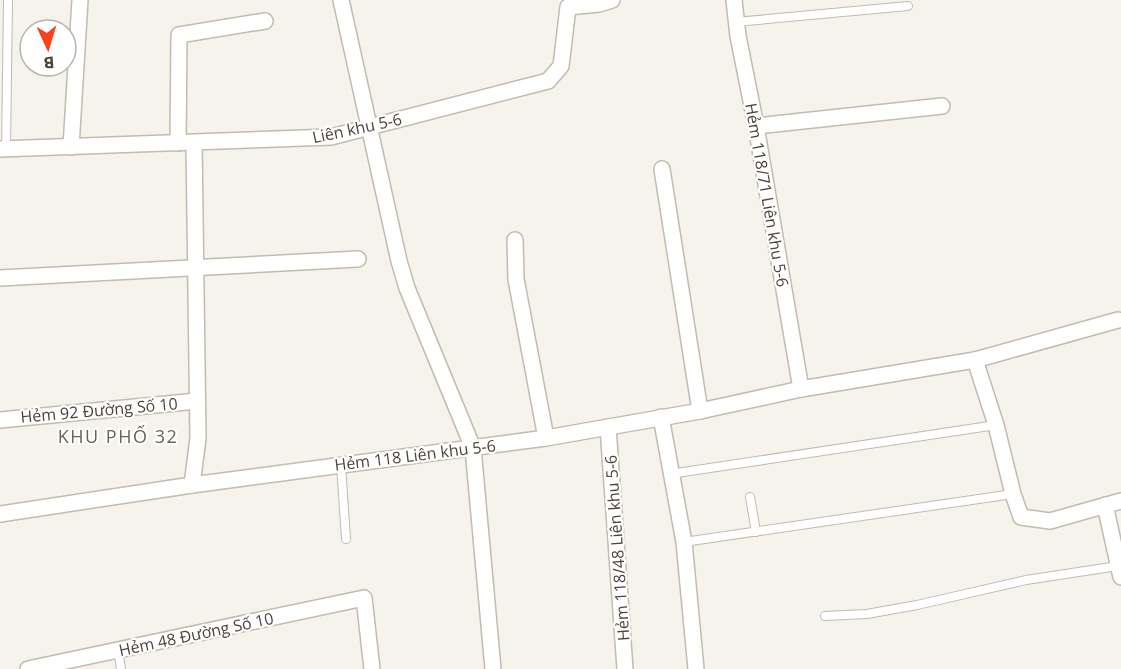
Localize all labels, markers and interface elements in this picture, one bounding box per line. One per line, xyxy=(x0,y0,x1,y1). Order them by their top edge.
north arrow xyxy=(18,18,78,78)
text: B xyxy=(43,52,55,74)
street label: Hẻm 118/71 Liên khu 5-6 xyxy=(740,101,794,289)
street label: Liên khu 5-6 xyxy=(310,108,404,148)
street label: Hẻm 92 Đường Số 10 xyxy=(19,392,179,428)
district label: KHU PHỐ 32 xyxy=(58,424,178,448)
street label: Hẻm 118 Liên khu 5-6 xyxy=(333,434,497,476)
street label: Hẻm 118/48 Liên khu 5-6 xyxy=(600,454,634,642)
street label: Hẻm 48 Đường Số 10 xyxy=(117,607,275,661)

